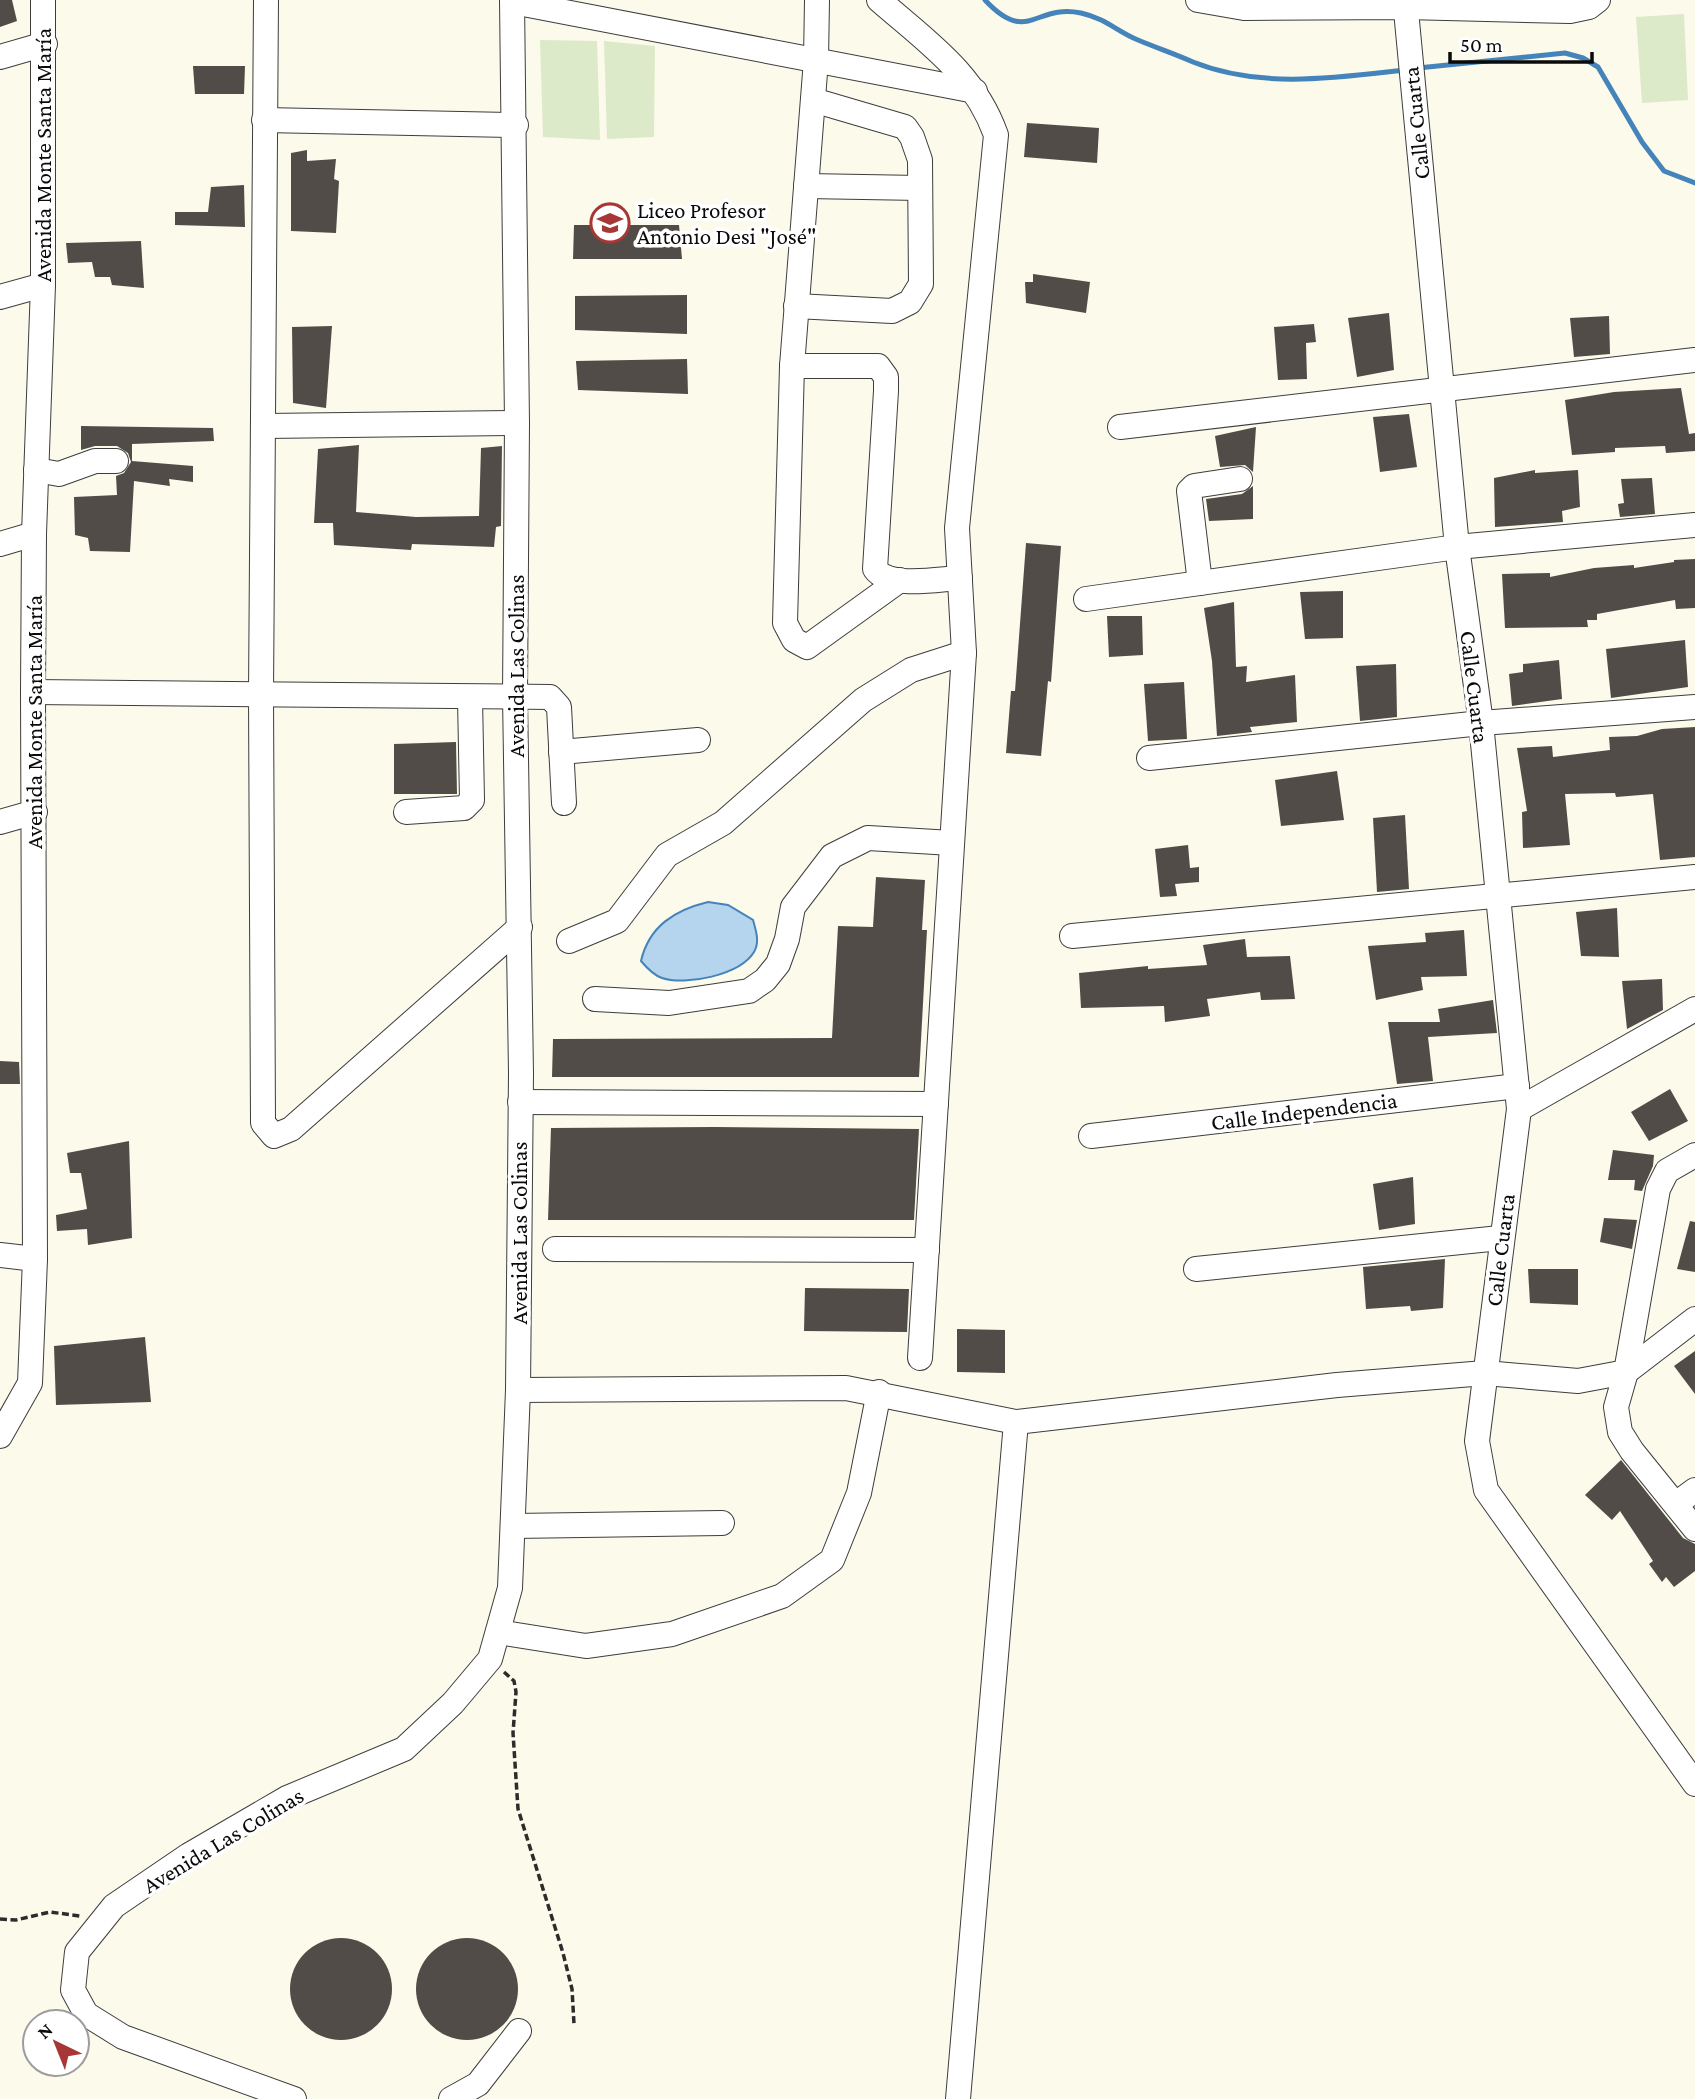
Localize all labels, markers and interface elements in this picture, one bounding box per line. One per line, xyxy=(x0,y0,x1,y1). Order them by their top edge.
scale bar xyxy=(1450,21,1592,65)
street label: Avenida Monte Santa María xyxy=(30,28,56,282)
text: 50 m xyxy=(1460,33,1503,57)
street label: Calle Cuarta xyxy=(1397,65,1435,181)
place label: Liceo Profesor Antonio Desi "José" xyxy=(637,197,816,249)
school or university icon: Liceo Profesor Antonio Desi "José" xyxy=(589,202,631,244)
street label: Avenida Las Colinas xyxy=(503,575,529,757)
street label: Avenida Monte Santa María xyxy=(21,595,47,849)
street label: Calle Cuarta xyxy=(1455,629,1495,745)
street label: Calle Independencia xyxy=(1209,1087,1399,1135)
street label: Avenida Las Colinas xyxy=(506,1142,532,1324)
street label: Calle Cuarta xyxy=(1480,1192,1520,1308)
street label: Avenida Las Colinas xyxy=(138,1782,308,1898)
north arrow xyxy=(21,2008,91,2078)
text: N xyxy=(33,2019,57,2043)

